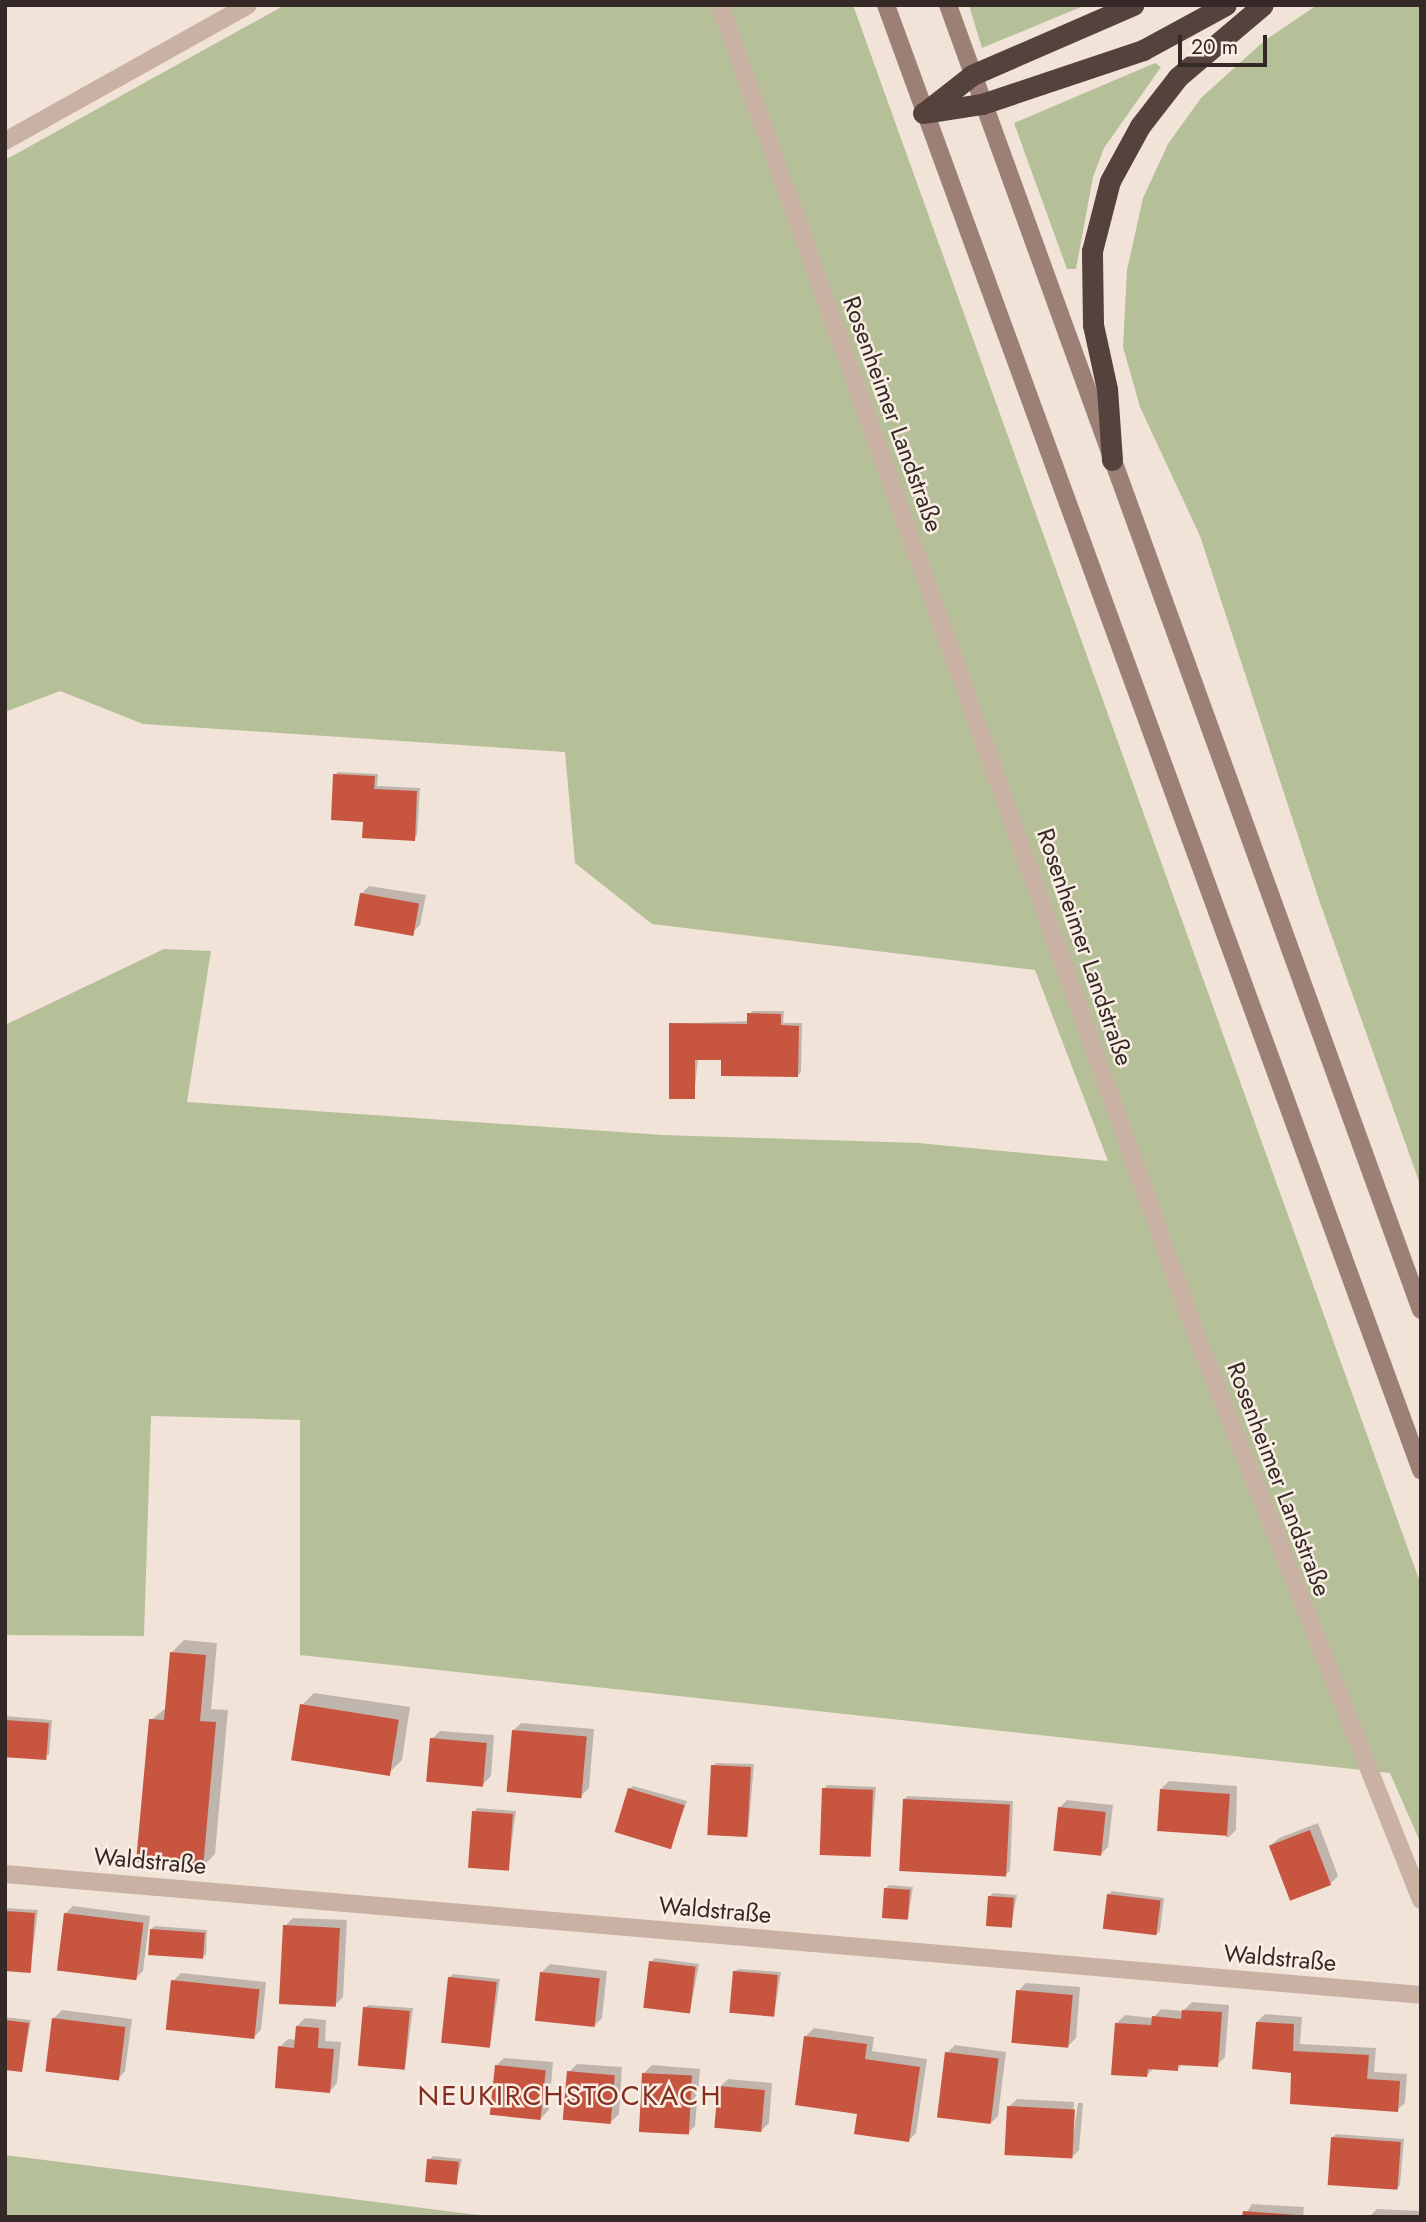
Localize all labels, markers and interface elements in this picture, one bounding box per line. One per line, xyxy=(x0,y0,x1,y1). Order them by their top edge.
scale bar xyxy=(1181,21,1270,65)
text: 20 m xyxy=(1191,32,1238,62)
street label: Rosenheimer Landstraße xyxy=(837,292,949,536)
street label: Rosenheimer Landstraße xyxy=(1031,825,1139,1069)
street label: Rosenheimer Landstraße xyxy=(1221,1358,1337,1600)
street label: Waldstraße xyxy=(92,1842,208,1880)
street label: Waldstraße xyxy=(657,1891,773,1929)
street label: Waldstraße xyxy=(1222,1939,1338,1977)
district label: NEUKIRCHSTOCKACH xyxy=(419,2079,721,2113)

